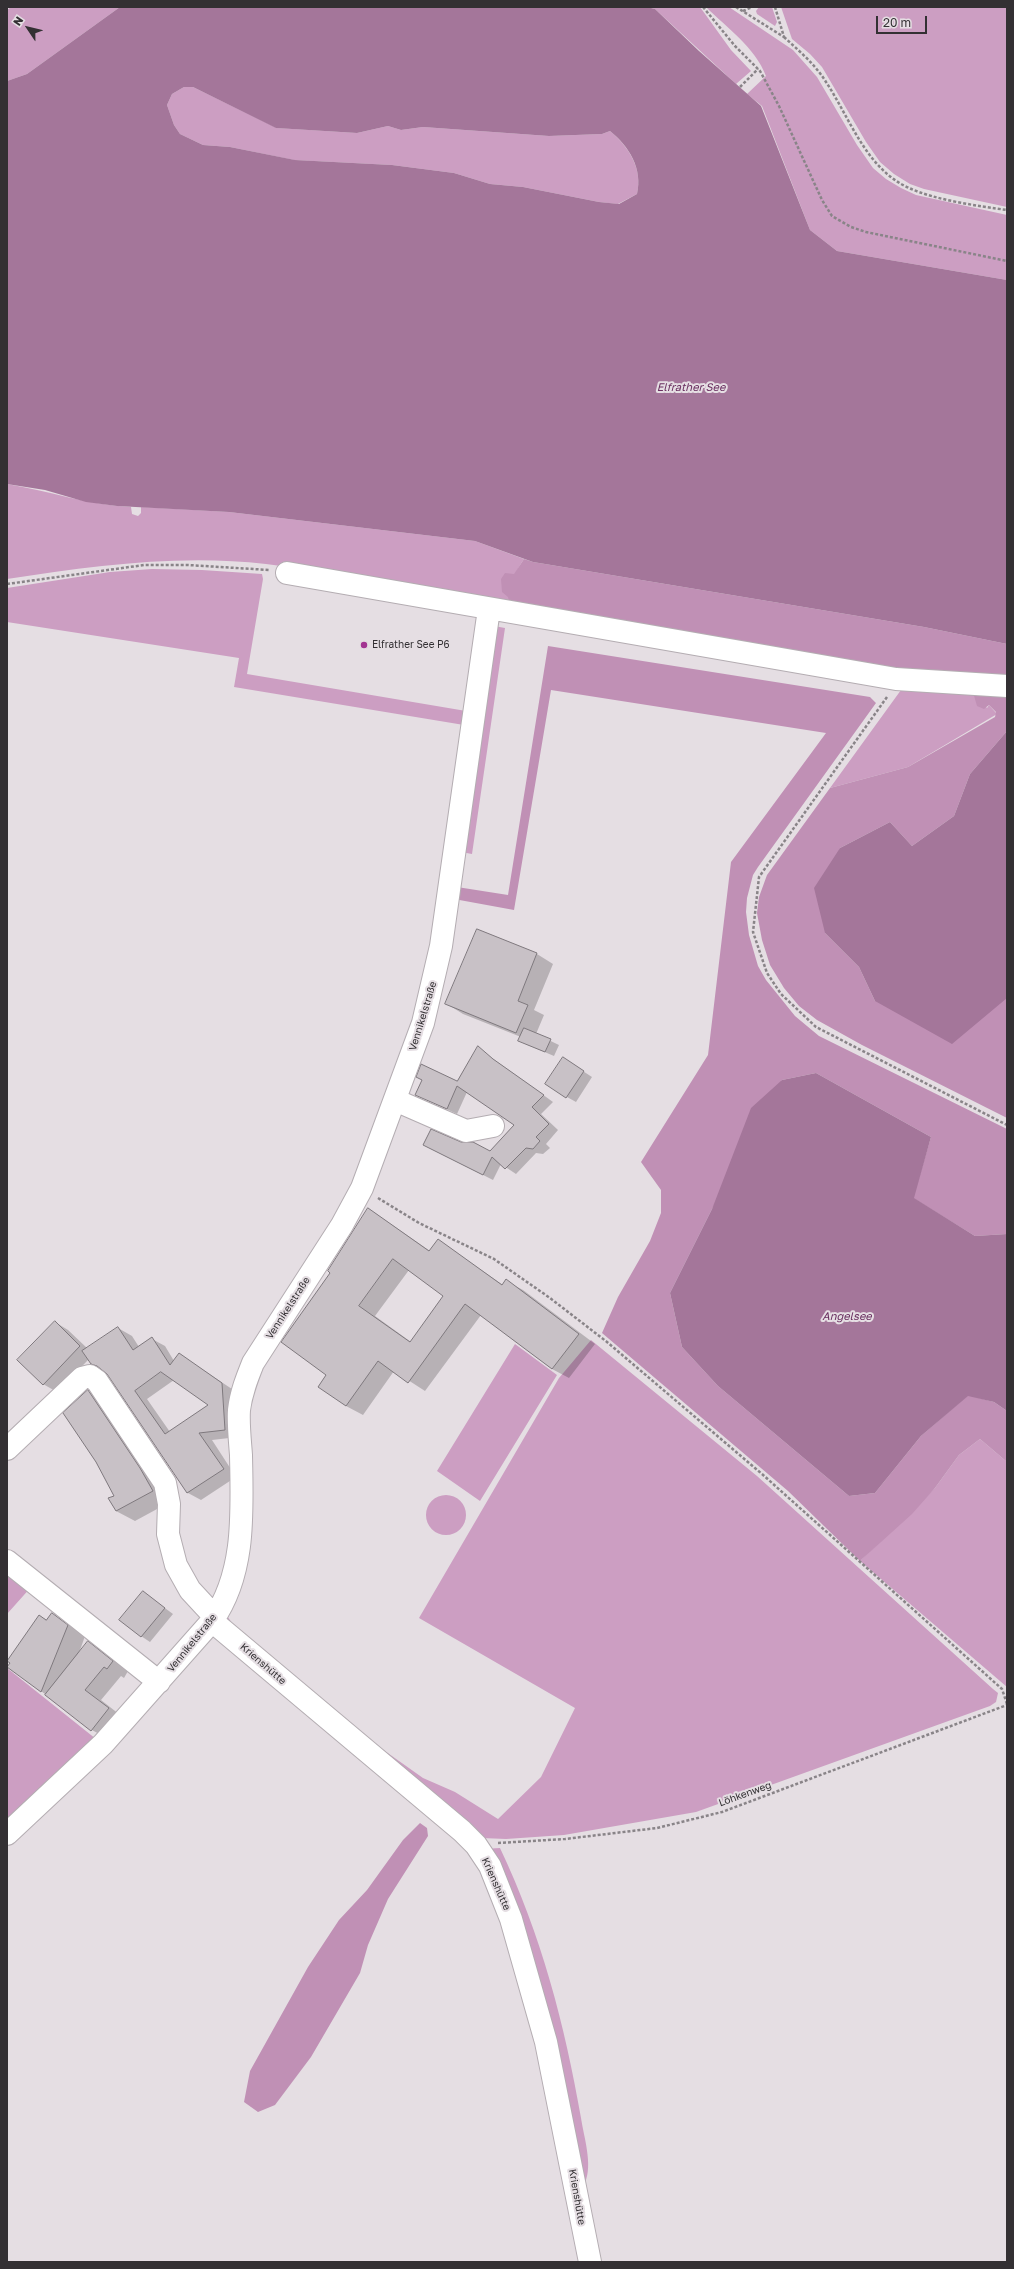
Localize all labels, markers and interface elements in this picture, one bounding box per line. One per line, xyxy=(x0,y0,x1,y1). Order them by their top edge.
north arrow xyxy=(8,8,48,48)
scale bar xyxy=(878,8,929,34)
text: N xyxy=(10,14,25,28)
text: 20 m xyxy=(883,15,911,30)
water label: Elfrather See xyxy=(657,381,725,395)
place label: Elfrather See P6 xyxy=(372,639,450,651)
marker: Elfrather See P6 xyxy=(359,640,369,650)
street label: Vennikelstraße xyxy=(407,980,439,1052)
street label: Vennikelstraße xyxy=(263,1275,313,1341)
water label: Angelsee xyxy=(822,1310,872,1324)
street label: Vennikelstraße xyxy=(165,1611,219,1675)
street label: Krienshütte xyxy=(238,1641,288,1687)
street label: Löhkenweg xyxy=(717,1779,773,1809)
street label: Krienshütte xyxy=(479,1856,513,1912)
street label: Krienshütte xyxy=(566,2168,588,2226)

